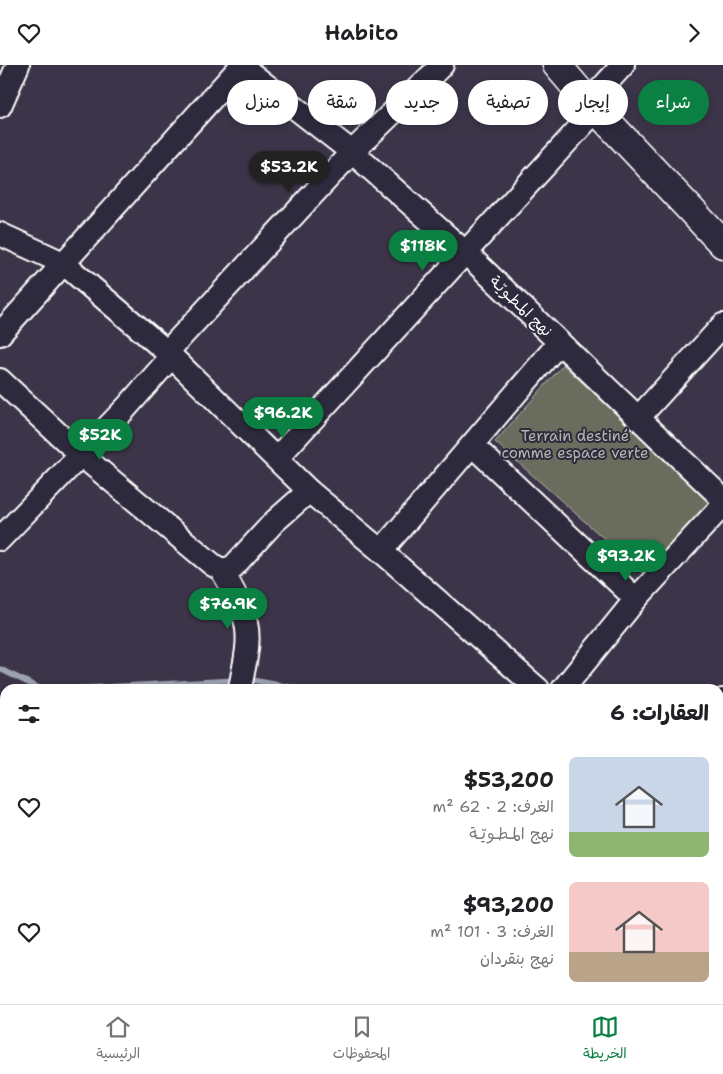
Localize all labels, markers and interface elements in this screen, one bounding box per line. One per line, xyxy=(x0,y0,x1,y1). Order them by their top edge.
text: Habito xyxy=(325,18,399,47)
icon: heart xyxy=(15,19,43,47)
icon: forward xyxy=(680,19,708,47)
chip: منزل xyxy=(227,80,298,125)
chip: شقة xyxy=(308,80,376,125)
chip: جديد xyxy=(386,80,458,125)
chip: تصفية xyxy=(468,80,548,125)
chip: إيجار xyxy=(558,80,628,125)
chip: شراء xyxy=(638,80,709,125)
pin: $53.2K xyxy=(248,151,330,193)
text: $53.2K xyxy=(260,156,318,177)
pin: $118K xyxy=(388,229,458,272)
text: $118K xyxy=(400,235,446,256)
street label: نهج المـطـويّـة xyxy=(485,271,557,341)
pin: $96.2K xyxy=(242,397,324,439)
text: $96.2K xyxy=(254,402,312,423)
pin: $52K xyxy=(70,419,130,461)
text: $52K xyxy=(79,424,121,445)
park label: Terrain destiné comme espace verte xyxy=(501,426,649,463)
pin: $93.2K xyxy=(585,539,667,582)
text: $93.2K xyxy=(597,545,655,566)
pin: $76.9K xyxy=(187,587,269,630)
text: $76.9K xyxy=(199,593,257,614)
text: العقارات: 6 xyxy=(610,699,709,727)
icon: filters xyxy=(15,700,43,728)
text: $53,200 xyxy=(463,766,554,794)
icon: home xyxy=(609,777,669,837)
icon: heart xyxy=(15,793,43,821)
text: الغرف: 2 · 62 m² xyxy=(433,796,554,817)
text: نهج المـطـويّـة xyxy=(469,823,554,844)
text: $93,200 xyxy=(463,891,554,919)
icon: home xyxy=(609,902,669,962)
icon: heart xyxy=(15,918,43,946)
text: الغرف: 3 · 101 m² xyxy=(430,921,554,942)
text: نهج بنقردان xyxy=(480,948,554,969)
tab: الرئيسية xyxy=(96,1013,140,1066)
tab: المحفوظات xyxy=(333,1013,390,1066)
tab: الخريطة xyxy=(583,1013,627,1066)

